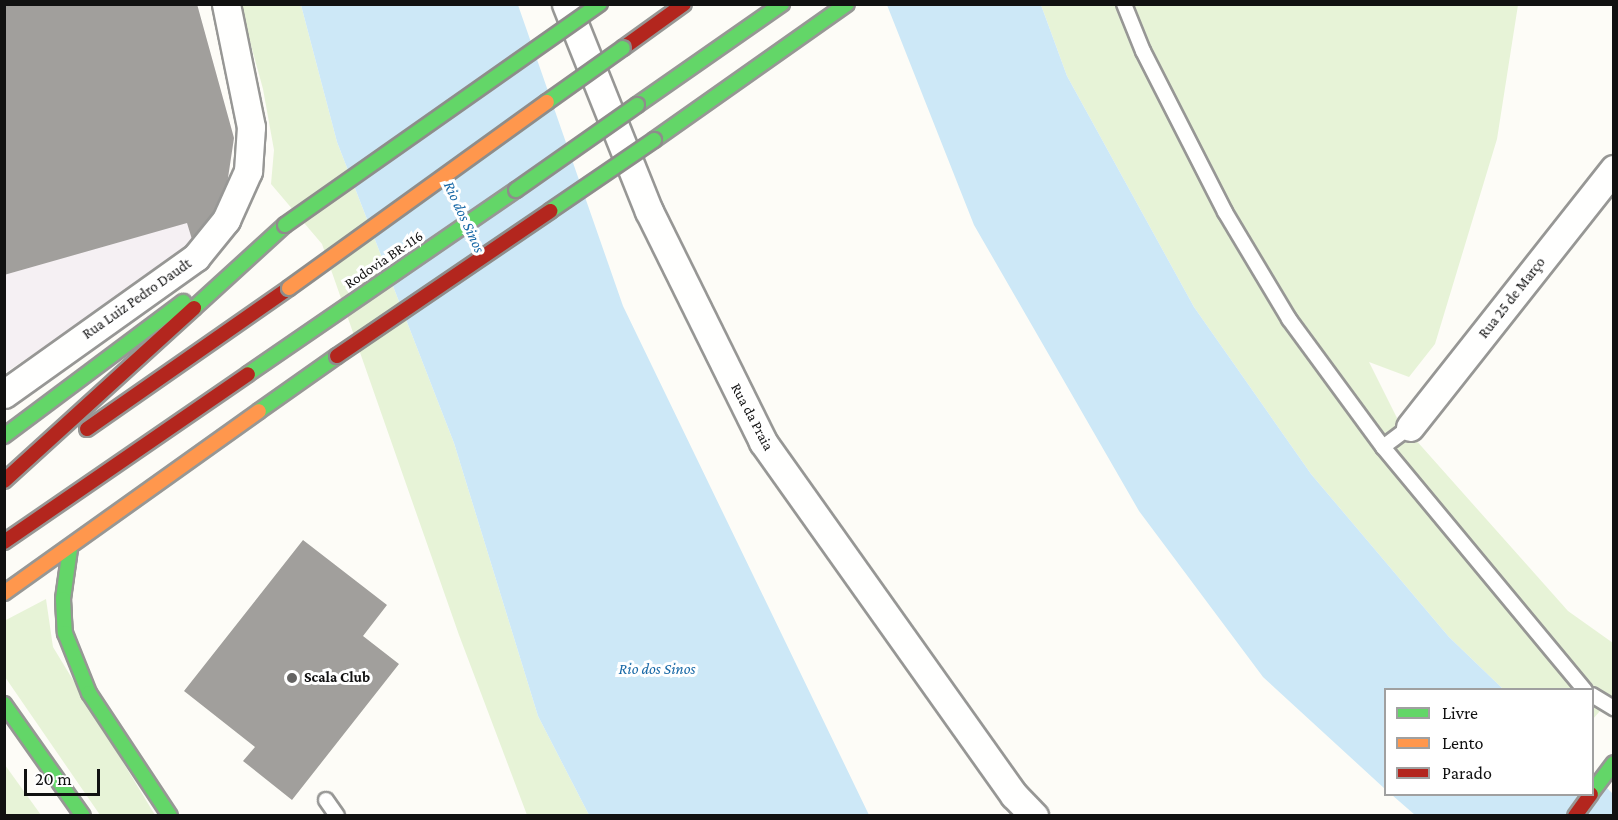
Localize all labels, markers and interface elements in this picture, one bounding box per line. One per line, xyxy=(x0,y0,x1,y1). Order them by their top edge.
water label: Rio dos Sinos xyxy=(439,178,489,256)
street label: Rodovia BR-116 xyxy=(341,227,427,293)
street label: Rua 25 de Março xyxy=(1475,254,1549,342)
street label: Rua Luiz Pedro Daudt xyxy=(79,255,195,343)
street label: Rua da Praia xyxy=(727,380,777,454)
water label: Rio dos Sinos xyxy=(619,659,695,679)
place label: Scala Club xyxy=(304,669,370,687)
marker: Scala Club xyxy=(285,671,299,685)
legend xyxy=(1384,688,1594,796)
text: Livre xyxy=(1442,703,1478,723)
text: Lento xyxy=(1442,733,1483,753)
scale bar xyxy=(27,757,104,795)
text: Parado xyxy=(1442,763,1492,783)
text: 20 m xyxy=(35,769,72,789)

